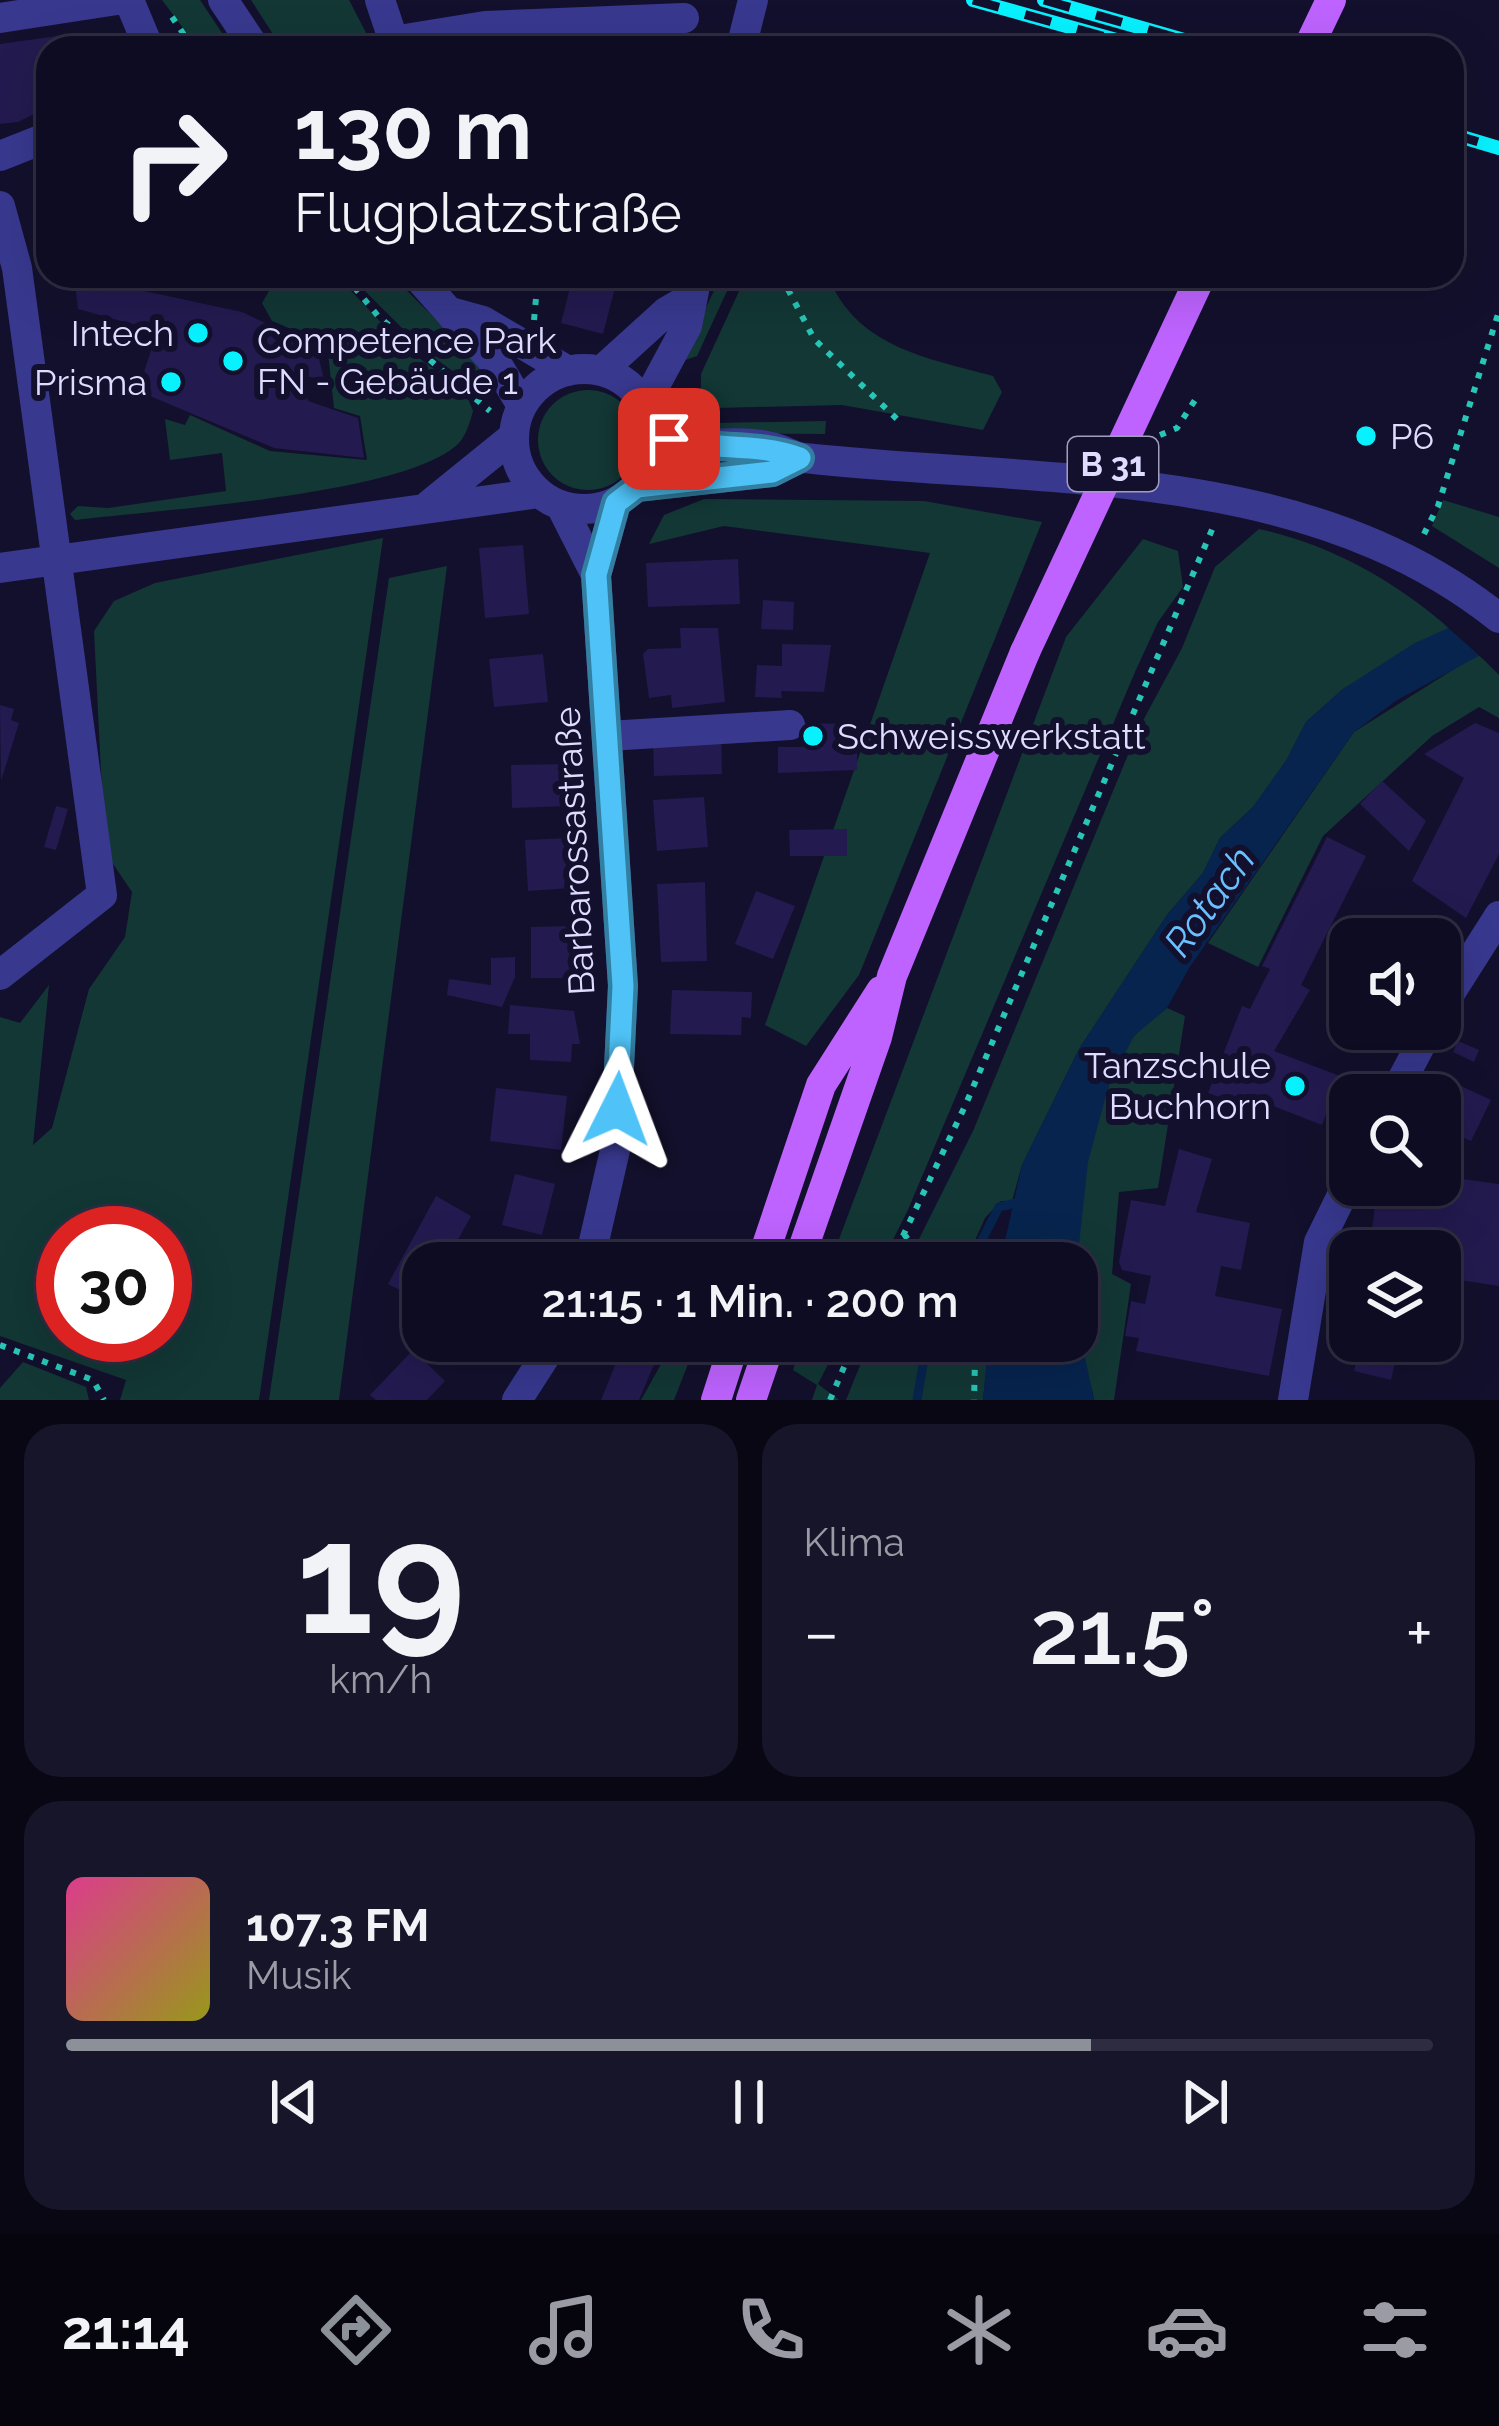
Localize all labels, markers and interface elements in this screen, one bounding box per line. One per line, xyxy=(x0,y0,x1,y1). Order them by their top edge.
text: 130 m xyxy=(294,80,532,179)
icon: right xyxy=(96,84,252,240)
text: Flugplatzstraße xyxy=(294,181,682,245)
place label: Intech xyxy=(71,312,174,354)
place label: Competence Park FN - Gebäude 1 xyxy=(257,319,557,402)
marker: Intech xyxy=(185,320,211,346)
marker: Competence Park FN - Gebäude 1 xyxy=(220,348,246,374)
place label: Prisma xyxy=(34,361,147,403)
marker: Prisma xyxy=(158,369,184,395)
pin xyxy=(618,388,720,490)
icon: arrive xyxy=(636,406,702,472)
place label: P6 xyxy=(1390,415,1434,457)
marker: P6 xyxy=(1353,423,1379,449)
road number: B 31 xyxy=(1068,437,1158,491)
street label: Barbarossastraße xyxy=(545,706,603,996)
place label: Schweisswerkstatt xyxy=(837,715,1146,757)
marker: Schweisswerkstatt xyxy=(800,723,826,749)
water label: Rotach xyxy=(1154,837,1264,965)
map controls xyxy=(1329,918,1461,1362)
button: sound xyxy=(1329,918,1461,1050)
place label: Tanzschule Buchhorn xyxy=(1084,1044,1271,1127)
position arrow xyxy=(554,1046,680,1172)
marker: Tanzschule Buchhorn xyxy=(1282,1073,1308,1099)
button: search xyxy=(1329,1074,1461,1206)
speed limit sign: 30 xyxy=(36,1206,192,1362)
button: layers xyxy=(1329,1230,1461,1362)
text: 21:15 · 1 Min. · 200 m xyxy=(541,1275,959,1328)
text: 19 xyxy=(296,1486,465,1670)
text: Klima xyxy=(804,1519,905,1565)
text: 21.5° xyxy=(1030,1579,1215,1685)
text: − xyxy=(804,1594,839,1671)
text: + xyxy=(1406,1594,1433,1671)
text: km/h xyxy=(329,1656,432,1702)
text: 107.3 FM xyxy=(246,1899,429,1952)
text: Musik xyxy=(246,1952,351,1998)
icon: previous xyxy=(261,2069,327,2135)
icon: pause xyxy=(716,2069,782,2135)
icon: next xyxy=(1172,2069,1238,2135)
icon: directions xyxy=(314,2288,398,2372)
icon: music xyxy=(522,2288,606,2372)
icon: phone xyxy=(729,2288,813,2372)
icon: climate xyxy=(937,2288,1021,2372)
icon: car xyxy=(1145,2288,1229,2372)
icon: filters xyxy=(1353,2288,1437,2372)
text: 21:14 xyxy=(62,2298,190,2362)

